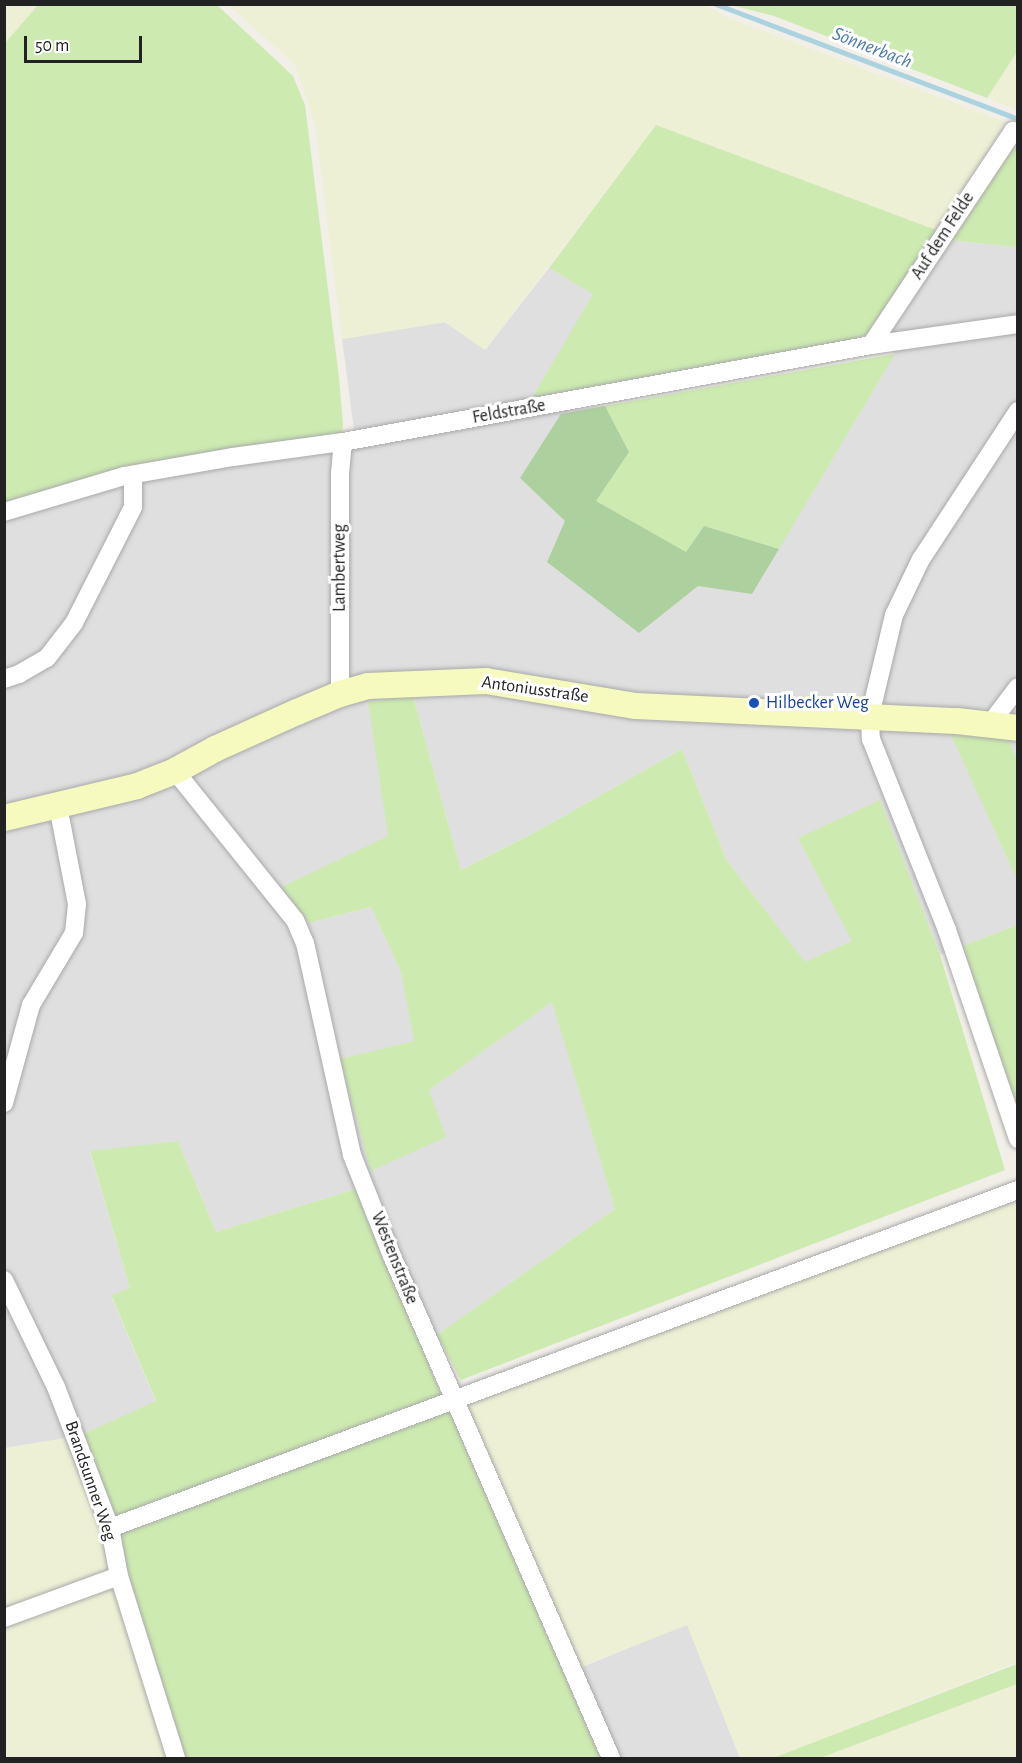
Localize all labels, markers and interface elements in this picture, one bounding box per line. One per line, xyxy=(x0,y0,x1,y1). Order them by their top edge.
water label: Sönnerbach xyxy=(829,22,915,74)
scale bar xyxy=(27,24,146,62)
text: 50 m xyxy=(35,37,69,55)
street label: Auf dem Felde xyxy=(907,188,979,284)
street label: Feldstraße xyxy=(471,395,547,429)
street label: Lambertweg xyxy=(329,524,351,612)
street label: Antoniusstraße xyxy=(480,672,590,708)
place label: Hilbecker Weg xyxy=(766,692,869,714)
marker: Hilbecker Weg xyxy=(747,696,761,710)
street label: Westenstraße xyxy=(366,1209,422,1307)
street label: Brandsunner Weg xyxy=(59,1418,121,1544)

